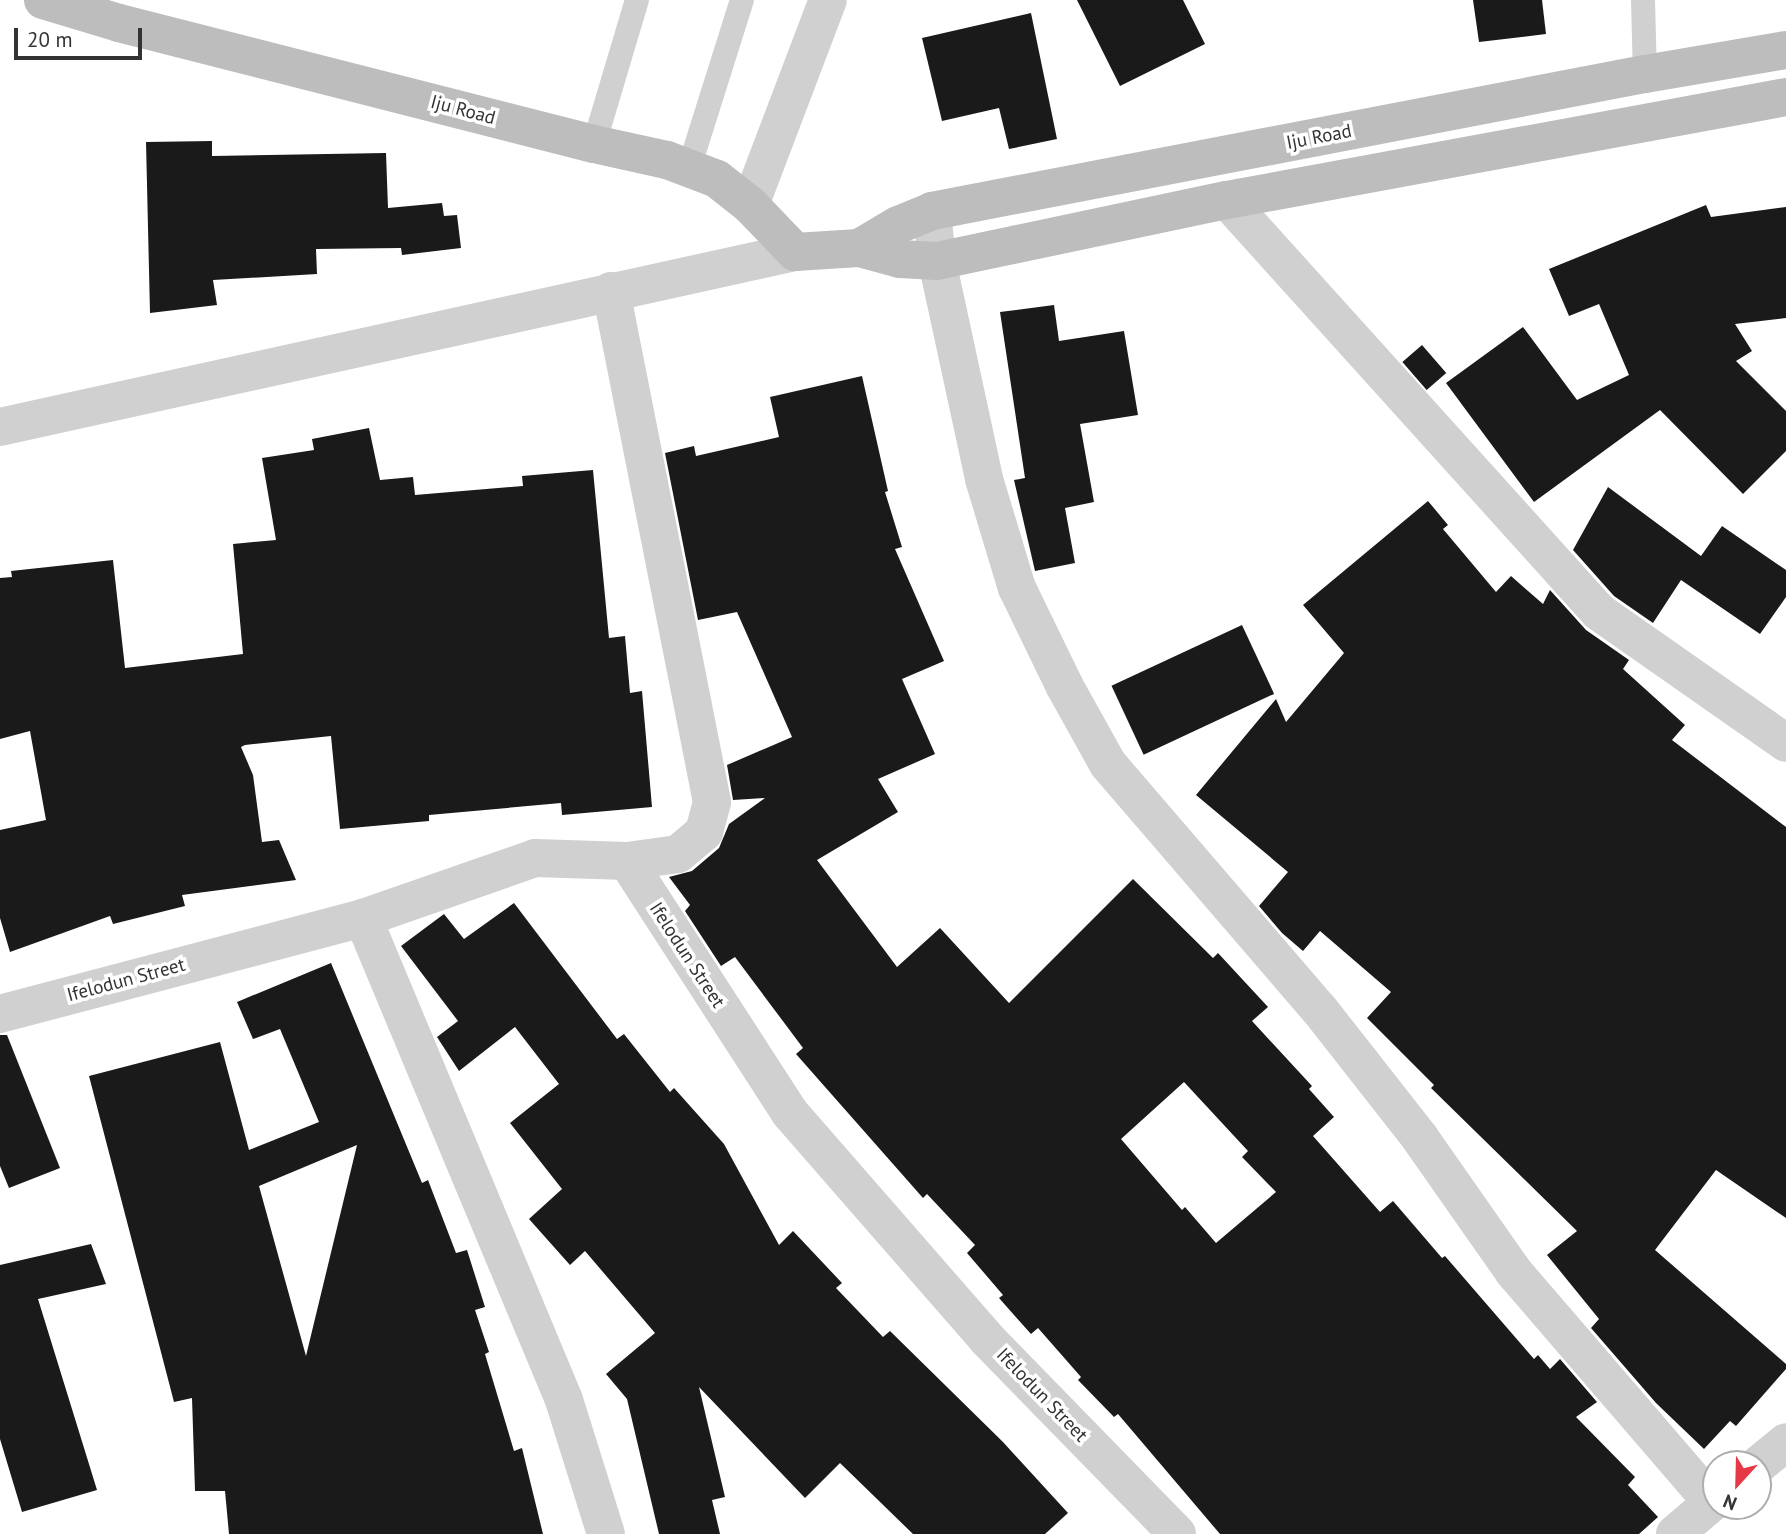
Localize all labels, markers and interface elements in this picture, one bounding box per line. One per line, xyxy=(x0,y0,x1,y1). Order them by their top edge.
scale bar xyxy=(18,14,145,58)
text: 20 m xyxy=(27,26,73,53)
street label: Iju Road xyxy=(428,90,498,130)
street label: Iju Road xyxy=(1284,119,1354,155)
street label: Ifelodun Street xyxy=(644,898,730,1012)
street label: Ifelodun Street xyxy=(65,953,187,1007)
street label: Ifelodun Street xyxy=(992,1343,1092,1447)
north arrow xyxy=(1702,1450,1772,1520)
text: N xyxy=(1720,1489,1740,1516)

